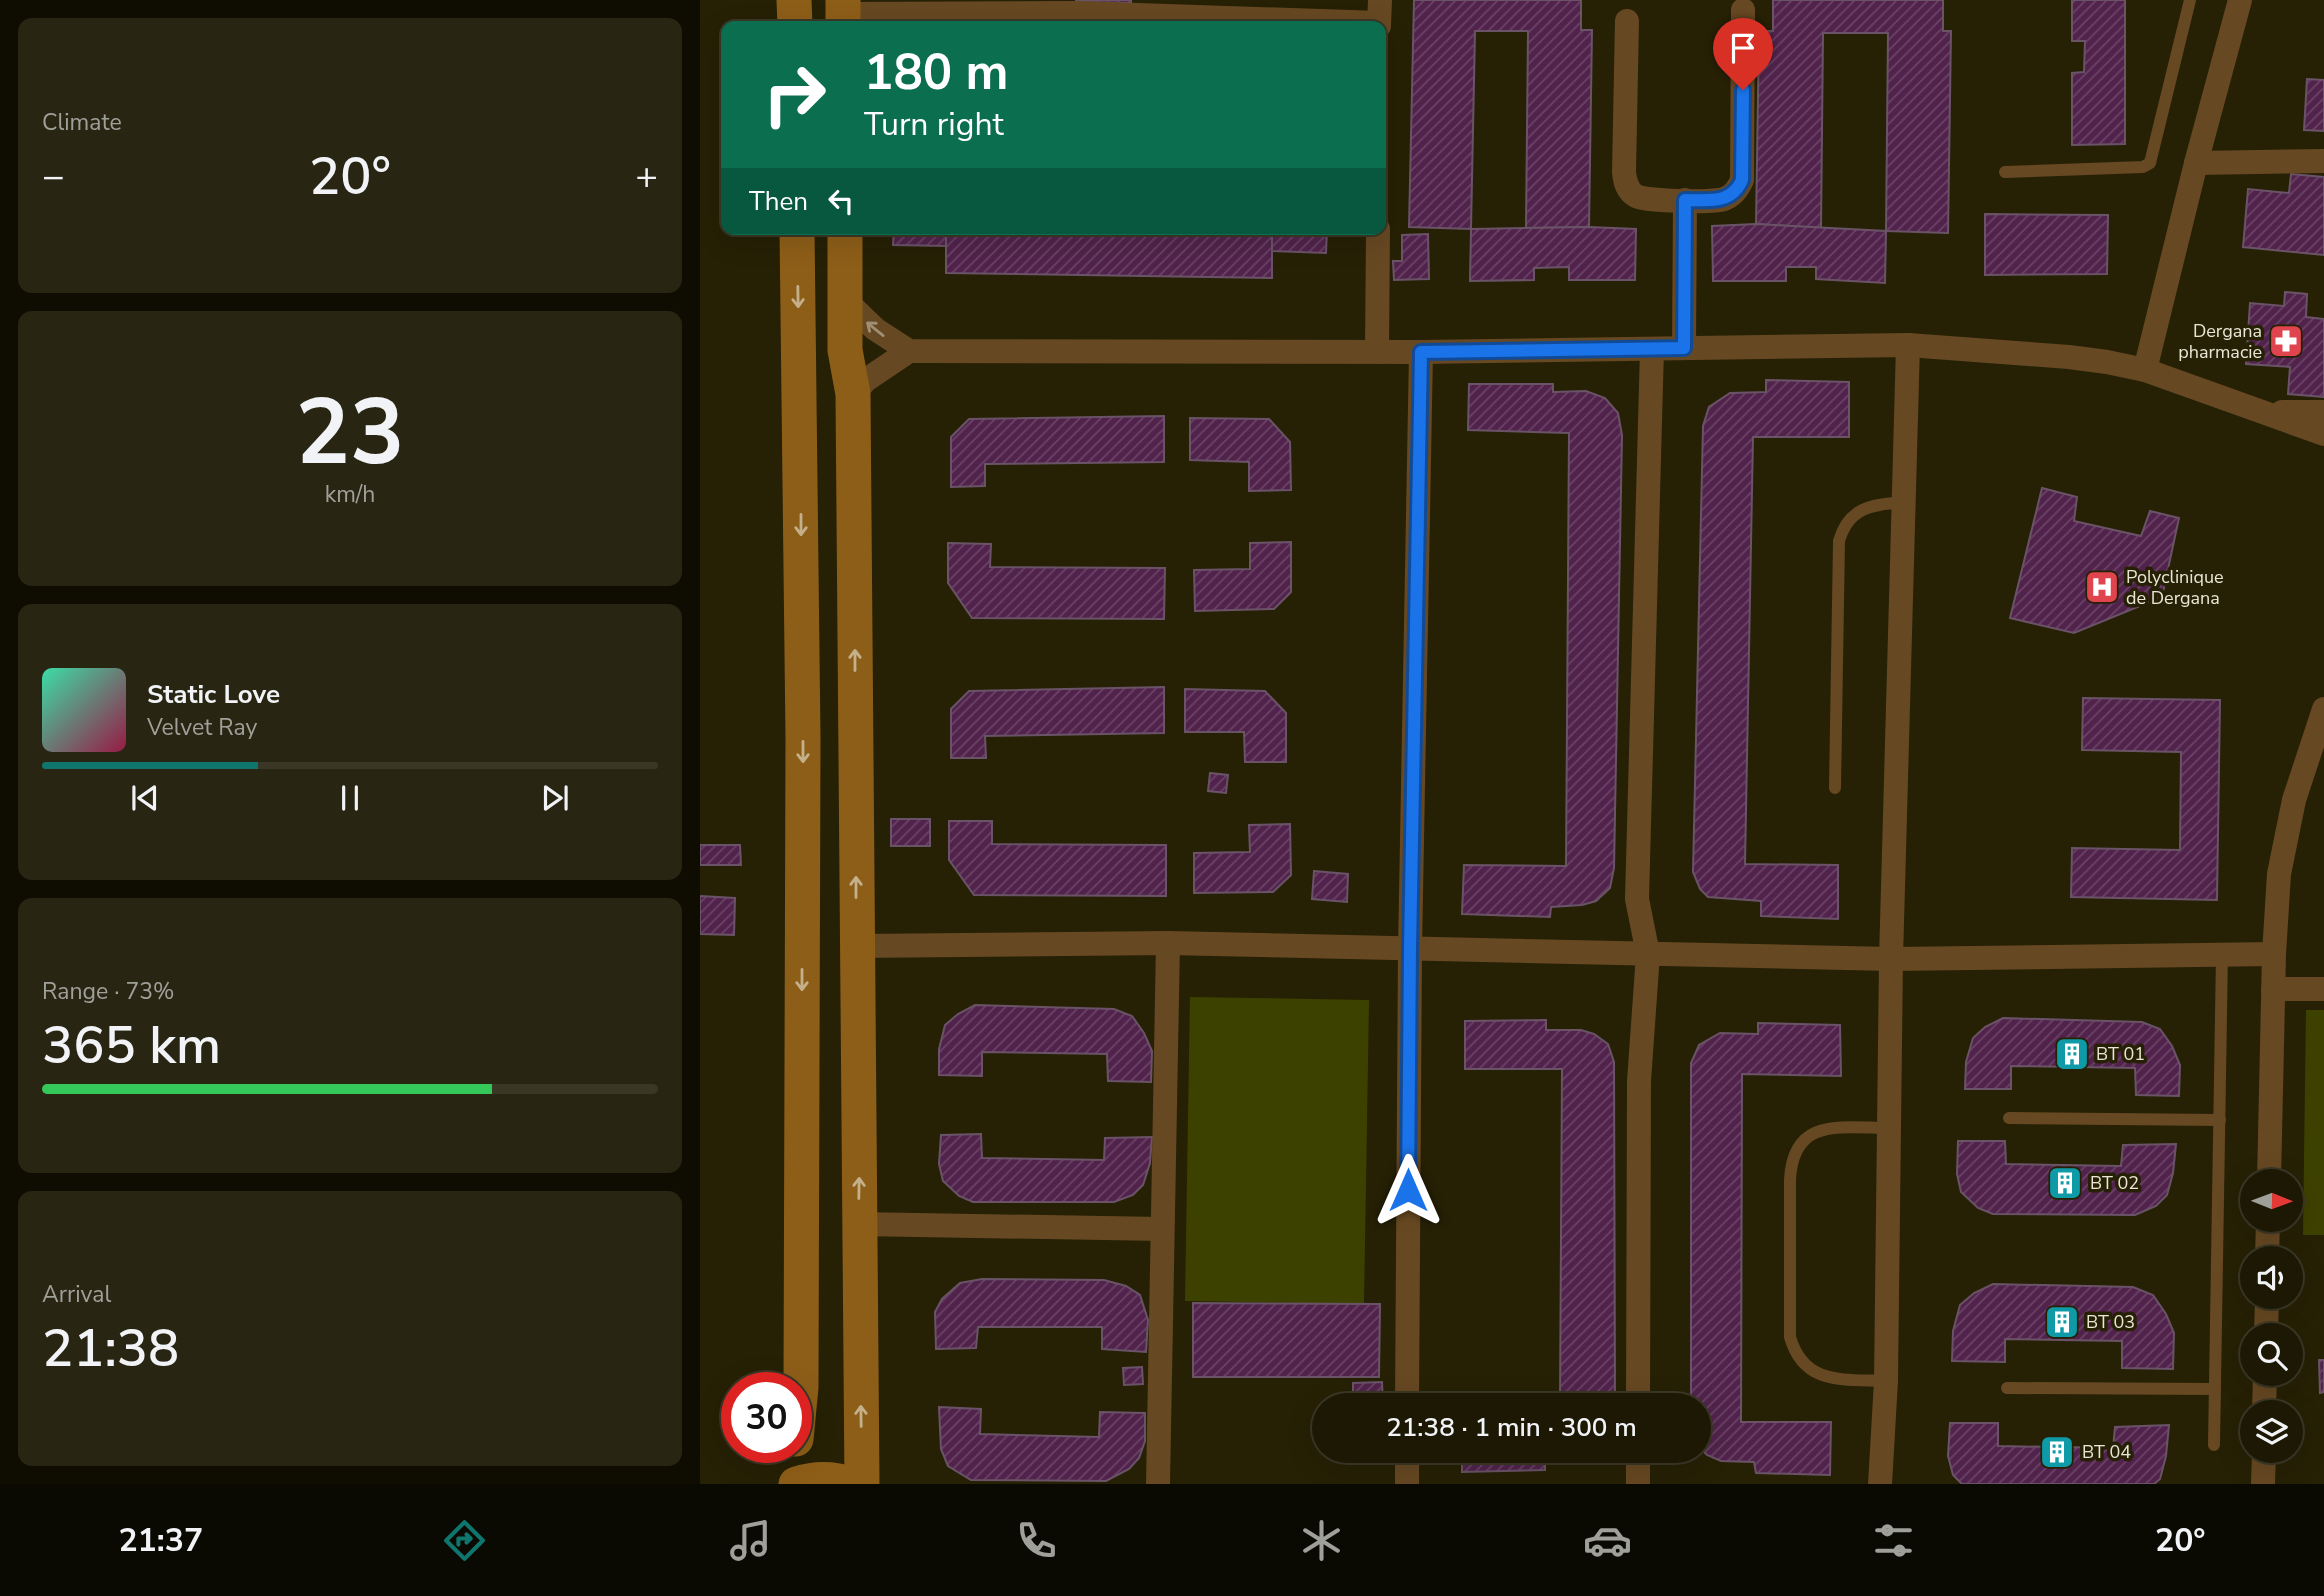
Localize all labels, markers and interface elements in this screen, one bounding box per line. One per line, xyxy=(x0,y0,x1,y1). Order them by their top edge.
pin xyxy=(1713,18,1773,90)
icon: arrive xyxy=(1724,29,1762,67)
text: 180 m xyxy=(864,39,1008,106)
icon: right xyxy=(749,49,840,140)
text: Turn right xyxy=(864,103,1004,146)
text: Climate xyxy=(42,107,122,138)
text: 20° xyxy=(309,141,391,212)
text: − xyxy=(42,151,65,202)
text: + xyxy=(635,151,658,202)
icon: left xyxy=(822,182,860,220)
text: Then xyxy=(749,184,808,219)
one-way arrow xyxy=(792,286,805,309)
place label: Dergana pharmacie xyxy=(2178,319,2262,364)
one-way arrow xyxy=(866,321,885,336)
pharmacy icon: Dergana pharmacie xyxy=(2267,322,2305,360)
text: 23 xyxy=(295,371,405,495)
text: km/h xyxy=(325,479,375,510)
one-way arrow xyxy=(794,513,808,536)
place label: Polyclinique de Dergana xyxy=(2126,565,2224,610)
hospital icon: Polyclinique de Dergana xyxy=(2083,568,2121,606)
one-way arrow xyxy=(848,649,862,672)
text: Static Love xyxy=(147,677,280,712)
text: Velvet Ray xyxy=(147,712,257,743)
one-way arrow xyxy=(796,741,810,764)
icon: previous xyxy=(126,779,164,817)
icon: pause xyxy=(331,779,369,817)
icon: next xyxy=(536,779,574,817)
one-way arrow xyxy=(849,876,863,899)
one-way arrow xyxy=(795,968,809,991)
text: Range · 73% xyxy=(42,976,174,1007)
text: 365 km xyxy=(42,1010,221,1081)
building icon: BT 01 xyxy=(2053,1035,2091,1073)
place label: BT 01 xyxy=(2096,1042,2145,1066)
position arrow xyxy=(1371,1153,1445,1227)
building icon: BT 02 xyxy=(2046,1164,2084,1202)
north arrow xyxy=(2240,1169,2303,1232)
map controls xyxy=(2240,1169,2303,1463)
place label: BT 02 xyxy=(2090,1171,2139,1195)
one-way arrow xyxy=(852,1177,866,1200)
button: sound xyxy=(2240,1246,2303,1309)
text: Arrival xyxy=(42,1279,111,1310)
building icon: BT 03 xyxy=(2043,1303,2081,1341)
place label: BT 03 xyxy=(2086,1310,2135,1334)
text: 21:38 xyxy=(42,1313,179,1384)
button: search xyxy=(2240,1323,2303,1386)
speed limit sign: 30 xyxy=(721,1372,812,1463)
button: layers xyxy=(2240,1400,2303,1463)
one-way arrow xyxy=(854,1405,868,1428)
text: 21:38 · 1 min · 300 m xyxy=(1386,1410,1637,1445)
building icon: BT 04 xyxy=(2038,1433,2076,1471)
place label: BT 04 xyxy=(2082,1440,2131,1464)
icon: directions xyxy=(440,1516,489,1565)
icon: music xyxy=(726,1516,775,1565)
icon: phone xyxy=(1012,1516,1061,1565)
icon: climate xyxy=(1297,1516,1346,1565)
icon: car xyxy=(1583,1516,1632,1565)
icon: filters xyxy=(1869,1516,1918,1565)
text: 21:37 xyxy=(118,1519,203,1562)
text: 20° xyxy=(2155,1519,2205,1562)

